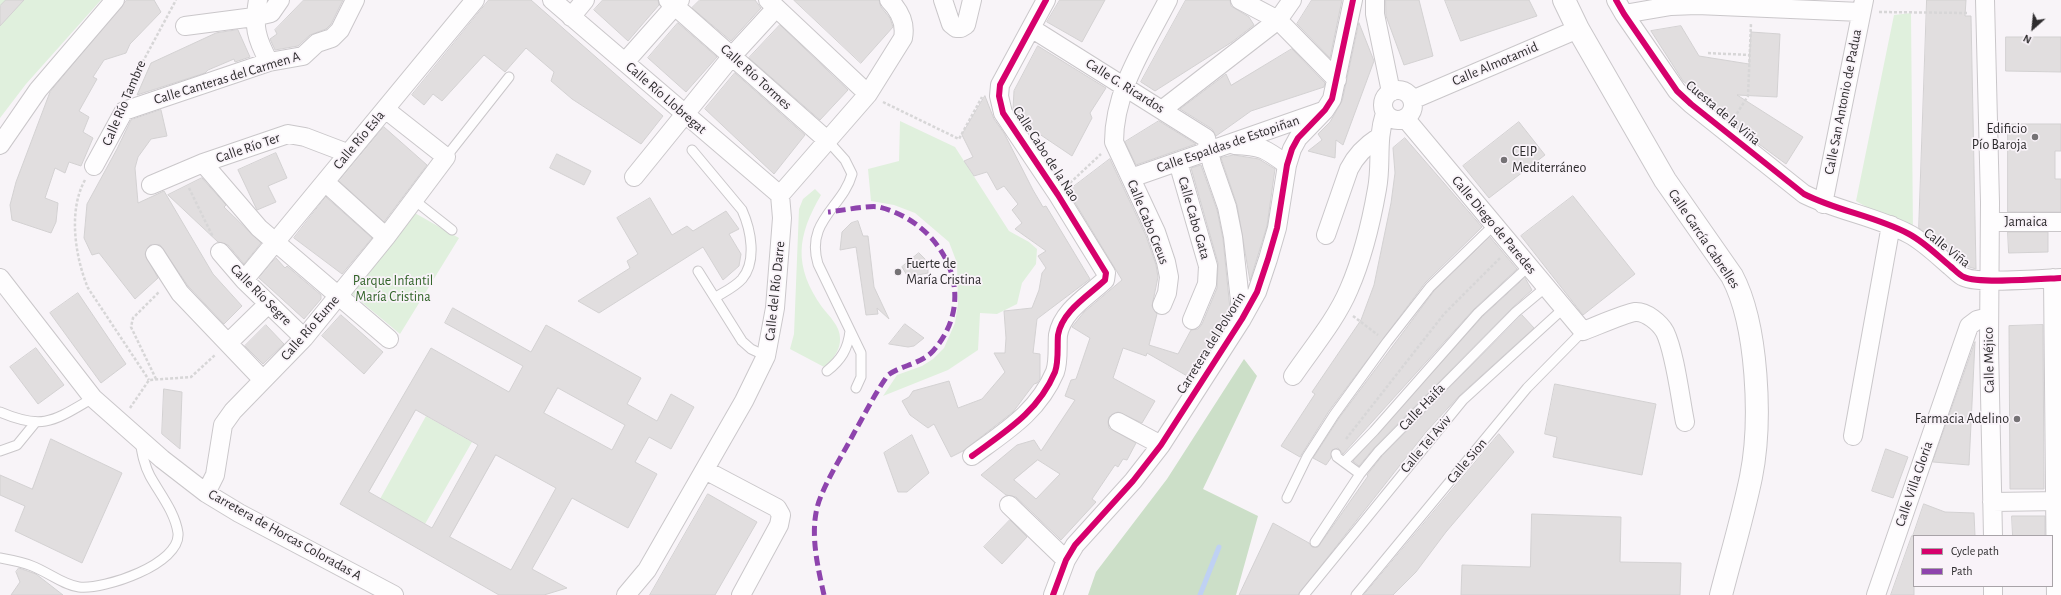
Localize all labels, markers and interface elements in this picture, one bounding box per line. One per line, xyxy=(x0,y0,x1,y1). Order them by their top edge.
north arrow xyxy=(2013,8,2053,48)
street label: Calle San Antonio de Padua xyxy=(1821,28,1865,176)
text: N xyxy=(2021,32,2033,46)
street label: Calle Almotamid xyxy=(1450,38,1540,90)
street label: Calle Río Tormes xyxy=(717,41,795,113)
street label: Calle Canteras del Carmen A xyxy=(152,48,302,108)
street label: Calle G. Ricardos xyxy=(1082,55,1168,117)
street label: Calle Río Tambre xyxy=(98,58,150,148)
street label: Calle Río Llobregat xyxy=(622,58,710,138)
street label: Cuesta de la Viña xyxy=(1682,77,1764,149)
street label: Calle Cabo de la Nao xyxy=(1009,103,1083,205)
street label: Calle Río Esla xyxy=(330,107,388,173)
street label: Calle Espaldas de Estopiñan xyxy=(1154,112,1302,176)
place label: Edificio Pío Baroja xyxy=(1972,121,2027,154)
street label: Calle Río Ter xyxy=(214,129,282,167)
marker: Edificio Pío Baroja xyxy=(2030,132,2040,142)
place label: CEIP Mediterráneo xyxy=(1512,144,1586,176)
marker: CEIP Mediterráneo xyxy=(1499,155,1509,165)
street label: Calle Diego de Paredes xyxy=(1448,172,1540,278)
street label: Calle Cabo Gata xyxy=(1174,175,1214,261)
street label: Calle Cabo Creus xyxy=(1123,177,1173,267)
street label: Calle García Cabrelles xyxy=(1664,186,1744,292)
street label: Jamaica xyxy=(2004,214,2048,230)
street label: Calle Viña xyxy=(1920,225,1974,271)
street label: Calle del Río Darre xyxy=(761,240,789,342)
place label: Fuerte de María Cristina xyxy=(906,256,982,288)
street label: Calle Río Segre xyxy=(227,261,295,329)
marker: Fuerte de María Cristina xyxy=(893,267,903,277)
park label: Parque Infantil María Cristina xyxy=(353,273,433,306)
street label: Carretera del Polvorin xyxy=(1173,289,1249,397)
street label: Calle Río Eume xyxy=(277,292,343,364)
street label: Calle Méjico xyxy=(1980,327,1998,393)
street label: Calle Haifa xyxy=(1395,380,1449,434)
place label: Farmacia Adelino xyxy=(1915,411,2009,427)
street label: Calle Tel Aviv xyxy=(1397,412,1455,476)
marker: Farmacia Adelino xyxy=(2012,414,2022,424)
street label: Calle Sion xyxy=(1443,435,1491,487)
street label: Calle Villa Gloria xyxy=(1892,439,1936,529)
street label: Carretera de Horcas Coloradas A xyxy=(205,486,365,584)
legend xyxy=(1913,535,2053,587)
text: Cycle path xyxy=(1951,545,1999,557)
text: Path xyxy=(1951,565,1973,577)

